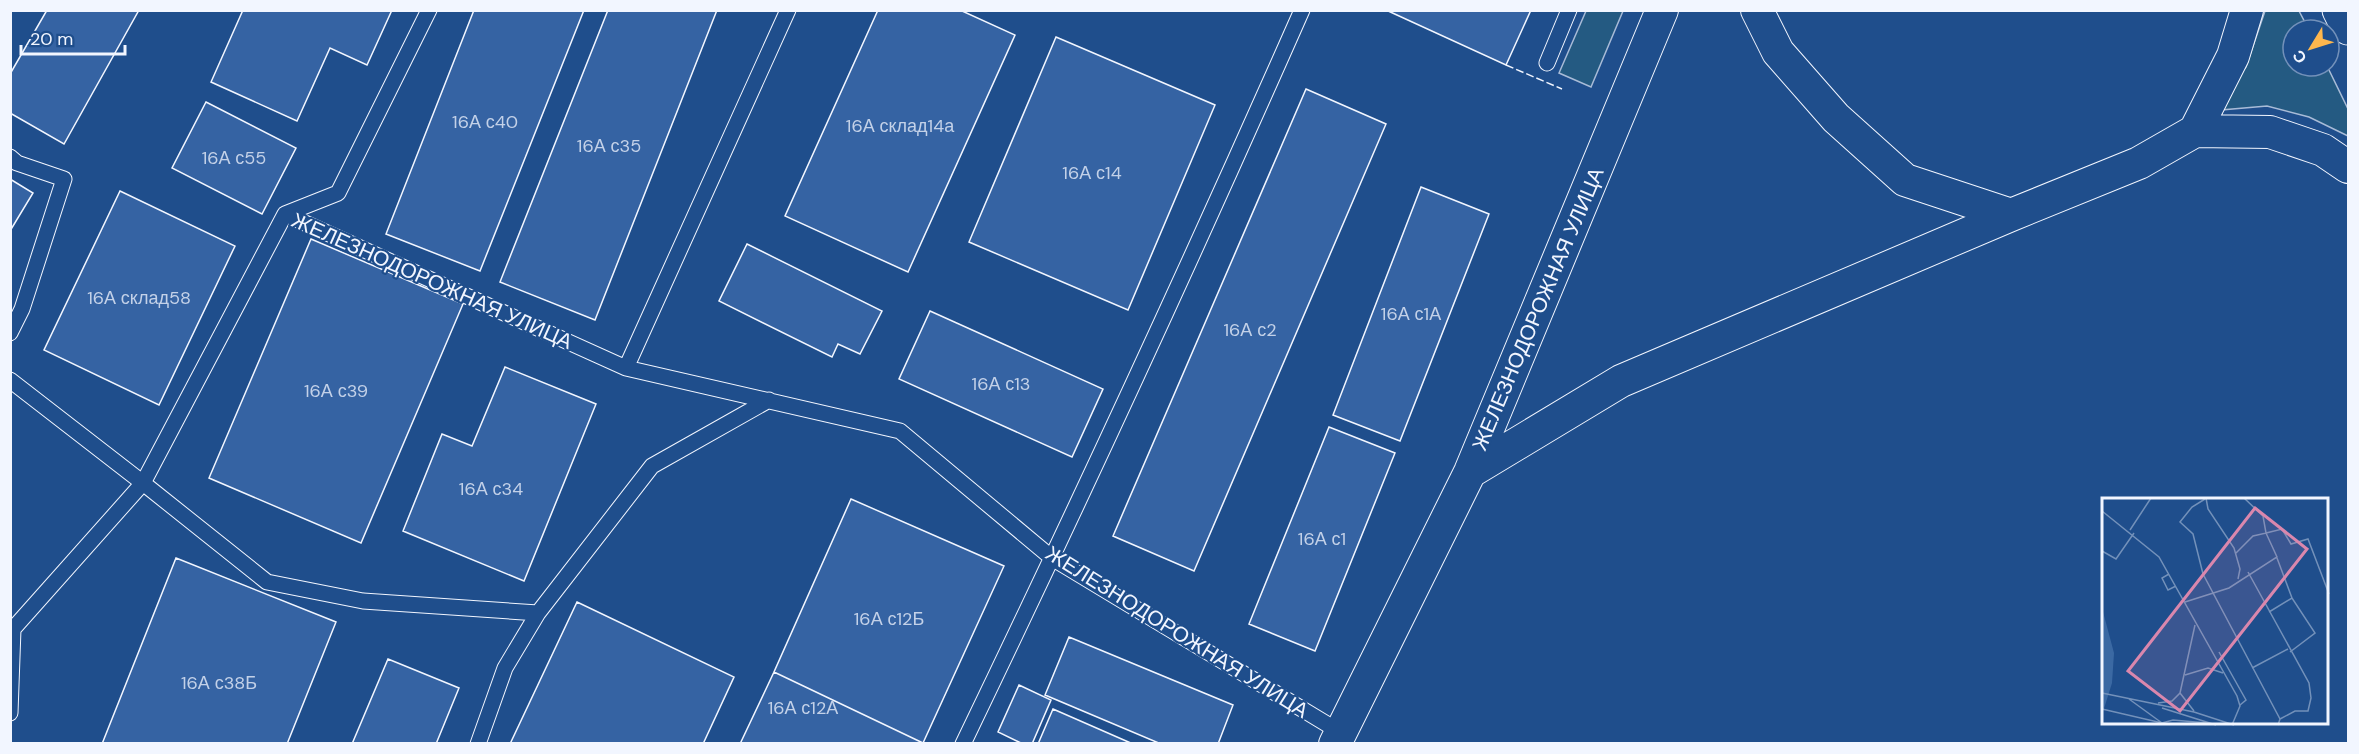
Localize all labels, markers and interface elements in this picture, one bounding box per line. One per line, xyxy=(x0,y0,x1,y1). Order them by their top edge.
scale bar xyxy=(21,18,124,56)
north arrow xyxy=(2281,18,2341,78)
text: 20 m xyxy=(30,27,73,51)
text: С xyxy=(2287,46,2311,68)
house number: 16А с40 xyxy=(452,110,518,134)
house number: 16А склад14а xyxy=(846,114,955,138)
house number: 16А с35 xyxy=(577,134,641,158)
house number: 16А с55 xyxy=(202,146,266,170)
house number: 16А с14 xyxy=(1062,161,1122,185)
street label: ЖЕЛЕЗНОДОРОЖНАЯ УЛИЦА xyxy=(1466,163,1610,455)
street label: ЖЕЛЕЗНОДОРОЖНАЯ УЛИЦА xyxy=(287,206,577,356)
house number: 16А склад58 xyxy=(87,286,191,310)
house number: 16А с1А xyxy=(1381,302,1441,326)
house number: 16А с2 xyxy=(1223,318,1277,342)
house number: 16А с13 xyxy=(972,372,1030,396)
house number: 16А с39 xyxy=(304,379,368,403)
house number: 16А с34 xyxy=(459,477,523,501)
inset map xyxy=(2102,498,2329,724)
house number: 16А с1 xyxy=(1298,527,1346,551)
street label: ЖЕЛЕЗНОДОРОЖНАЯ УЛИЦА xyxy=(1040,539,1314,725)
house number: 16А с12Б xyxy=(854,607,924,631)
house number: 16А с38Б xyxy=(181,671,257,695)
house number: 16А с12А xyxy=(768,696,838,720)

